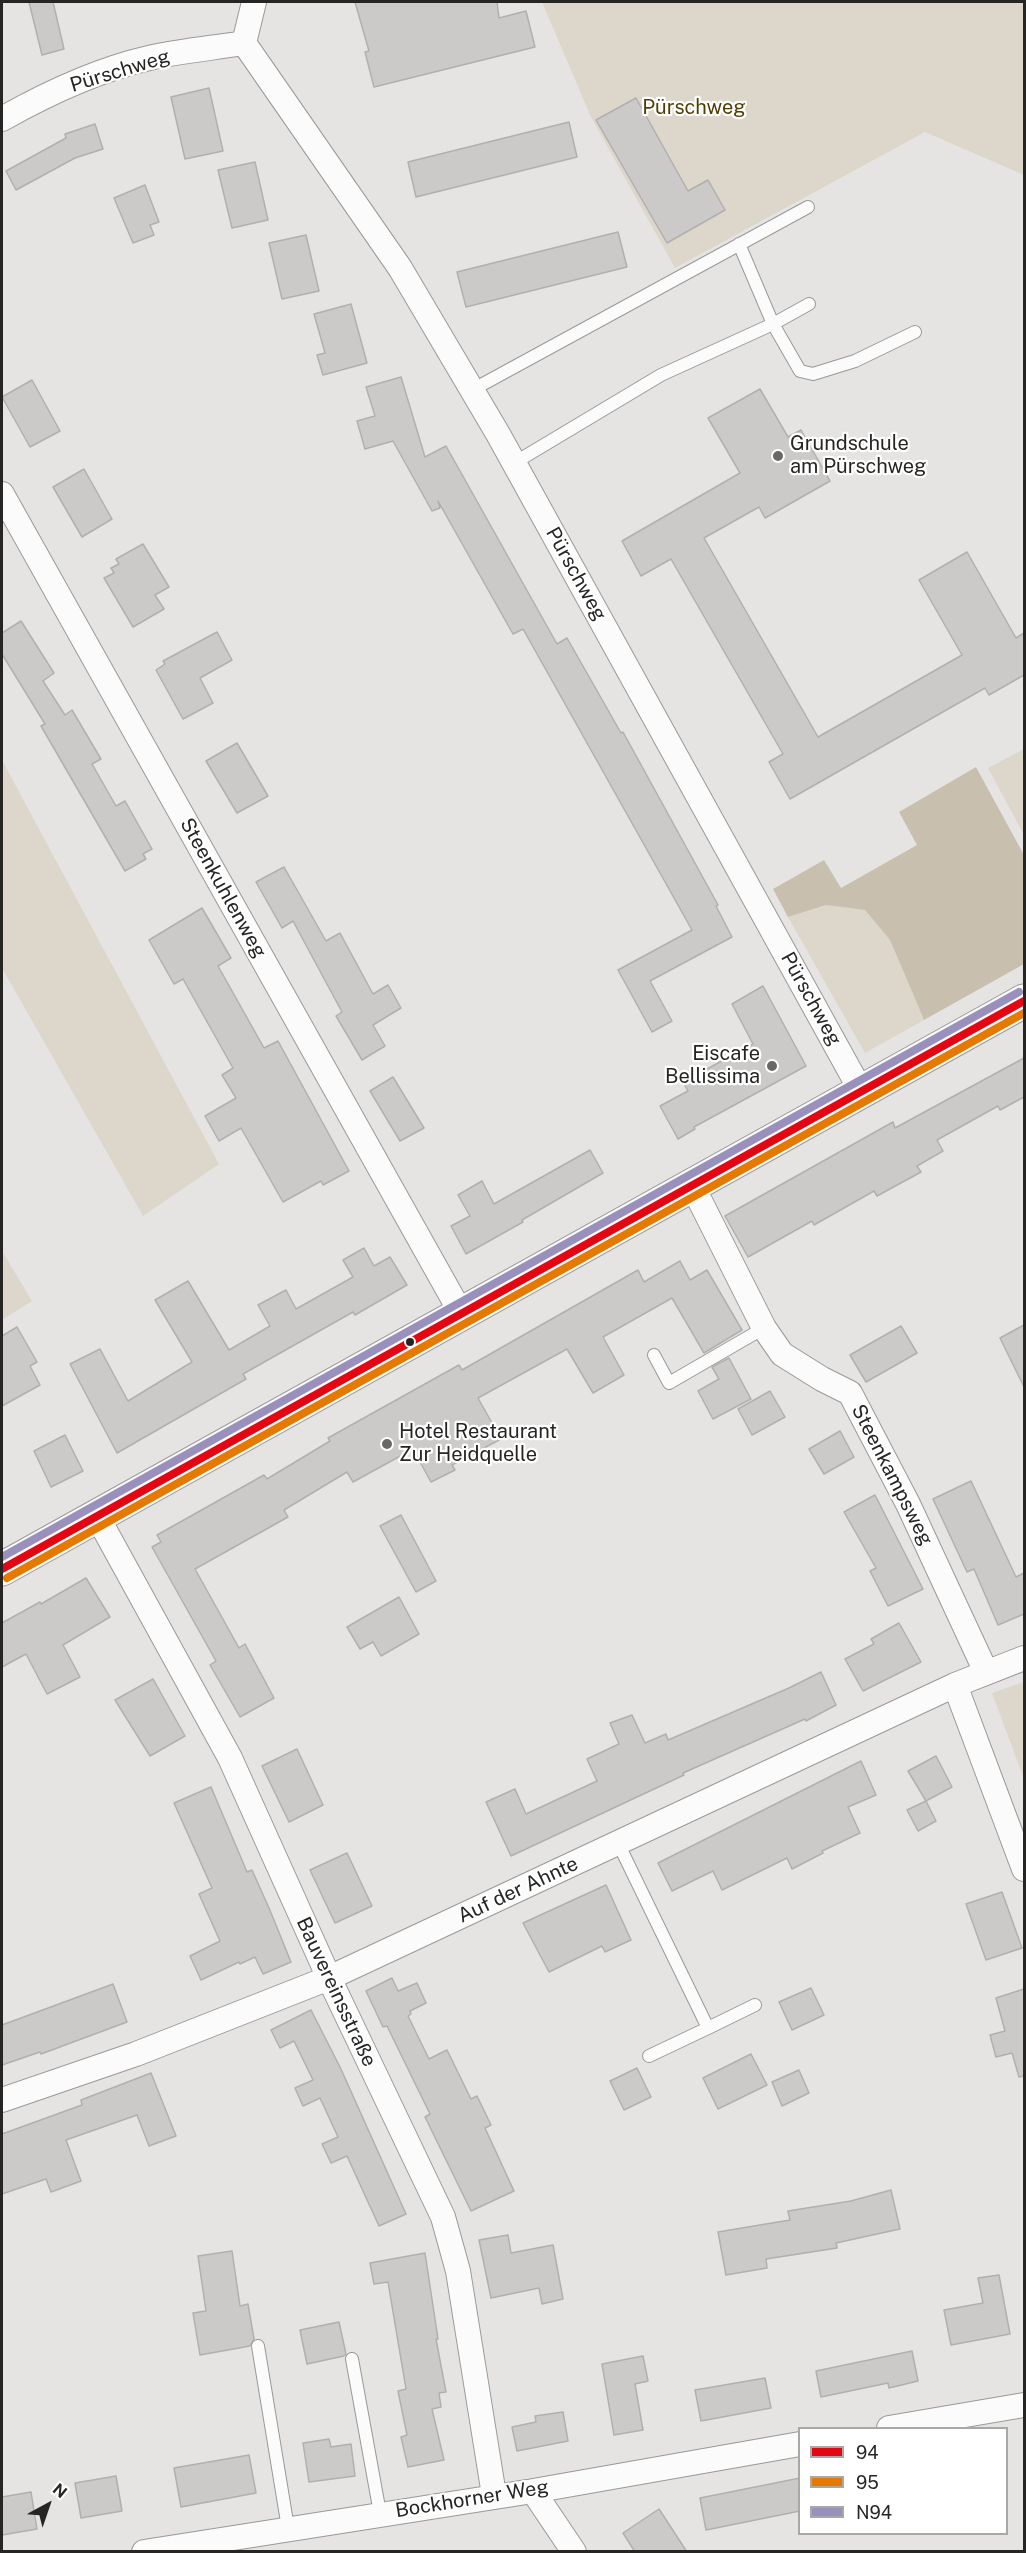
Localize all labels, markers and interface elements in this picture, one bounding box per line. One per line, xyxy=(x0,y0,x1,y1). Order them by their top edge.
street label: Pürschweg xyxy=(67,44,173,98)
park label: Pürschweg xyxy=(642,96,746,120)
place label: Grundschule am Pürschweg xyxy=(790,432,927,479)
marker: Grundschule am Pürschweg xyxy=(771,449,785,463)
street label: Pürschweg xyxy=(540,523,612,625)
street label: Steenkuhlenweg xyxy=(175,814,271,962)
street label: Pürschweg xyxy=(775,948,847,1050)
place label: Eiscafe Bellissima xyxy=(665,1042,760,1089)
marker: Eiscafe Bellissima xyxy=(765,1059,779,1073)
unlabelled marker xyxy=(404,1336,416,1348)
street label: Steenkampsweg xyxy=(846,1400,938,1550)
place label: Hotel Restaurant Zur Heidquelle xyxy=(399,1420,557,1467)
marker: Hotel Restaurant Zur Heidquelle xyxy=(380,1437,394,1451)
street label: Auf der Ahnte xyxy=(454,1852,582,1928)
street label: Bauvereinsstraße xyxy=(291,1913,381,2071)
legend xyxy=(798,2427,1008,2535)
text: 94 xyxy=(856,2442,879,2463)
text: 95 xyxy=(856,2472,879,2493)
north arrow xyxy=(18,2475,78,2535)
street label: Bockhorner Weg xyxy=(394,2475,550,2523)
text: N xyxy=(49,2480,71,2502)
text: N94 xyxy=(856,2502,892,2523)

